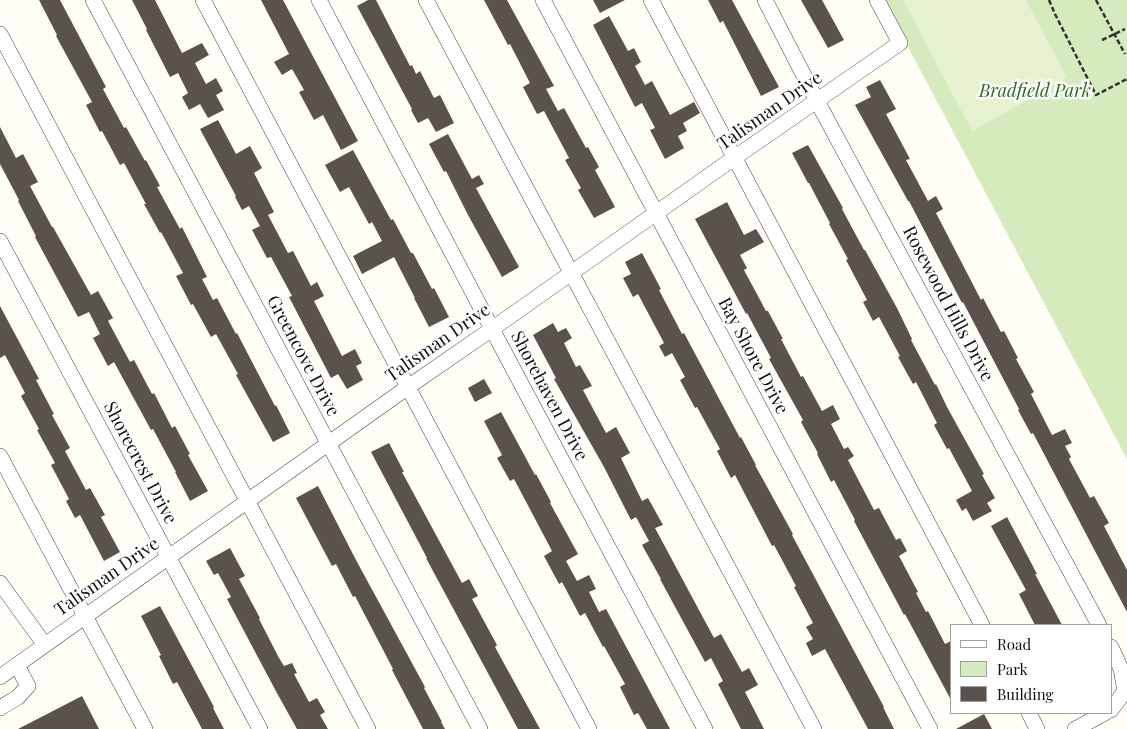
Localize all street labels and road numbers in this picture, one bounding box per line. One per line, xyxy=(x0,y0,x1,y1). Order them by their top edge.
street label: Talisman Drive xyxy=(714,67,826,155)
street label: Rosewood Hills Drive xyxy=(898,223,998,385)
street label: Greencove Drive xyxy=(262,292,344,420)
street label: Bay Shore Drive xyxy=(713,294,793,418)
street label: Talisman Drive xyxy=(382,299,494,387)
street label: Shorehaven Drive xyxy=(506,328,592,464)
street label: Shorecrest Drive xyxy=(99,398,181,528)
street label: Talisman Drive xyxy=(51,533,163,621)

